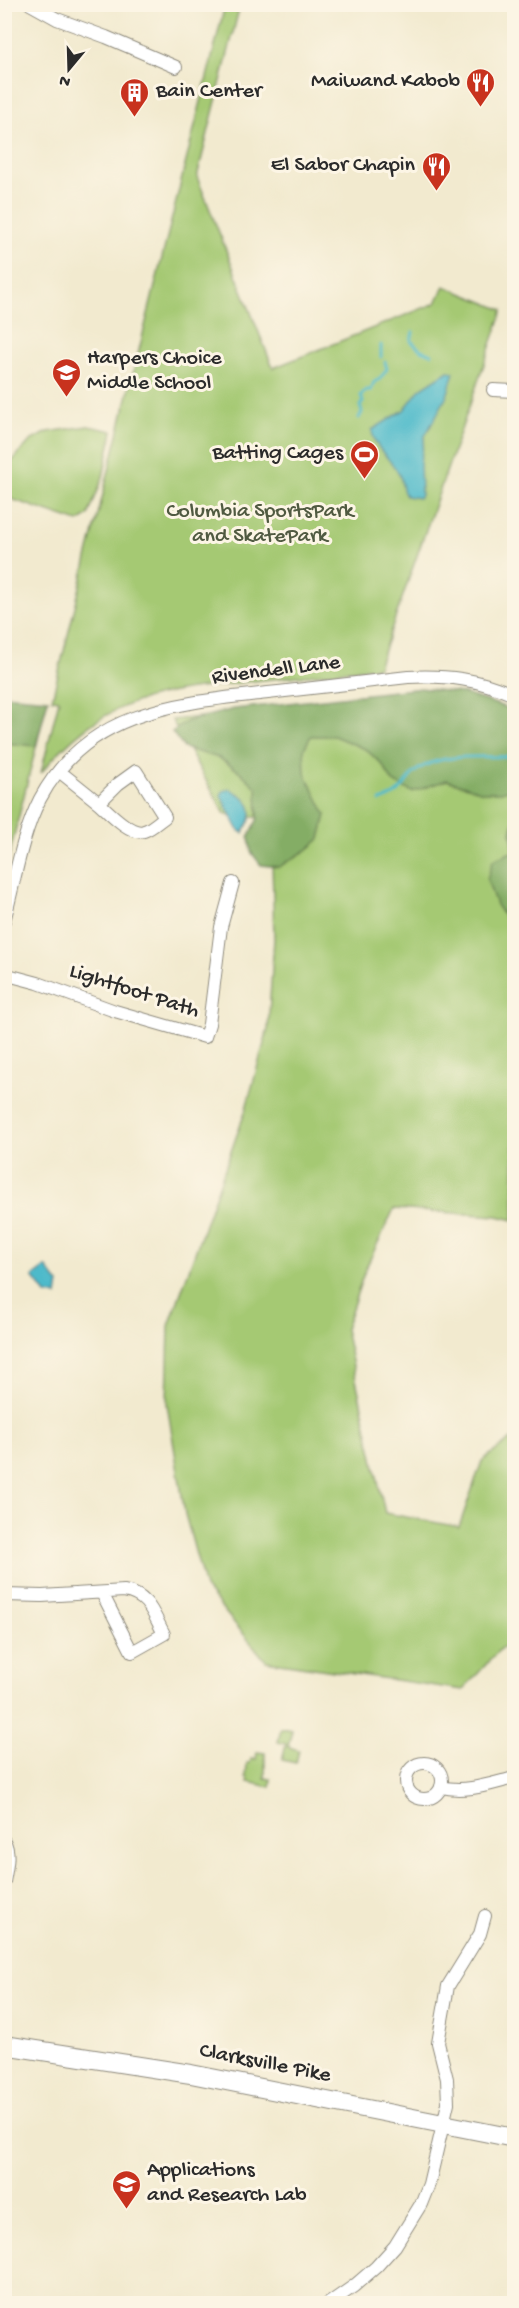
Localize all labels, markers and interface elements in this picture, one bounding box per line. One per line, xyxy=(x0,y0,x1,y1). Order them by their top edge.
north arrow xyxy=(39,39,99,99)
restaurant icon: Maiwand Kabob xyxy=(465,66,497,108)
text: N xyxy=(57,69,73,91)
place label: Maiwand Kabob xyxy=(311,69,460,95)
building icon: Bain Center xyxy=(119,76,151,118)
place label: Bain Center xyxy=(155,79,264,105)
restaurant icon: El Sabor Chapin xyxy=(420,150,452,192)
place label: El Sabor Chapin xyxy=(271,153,416,179)
place label: Harpers Choice Middle School xyxy=(87,346,222,397)
school or university icon: Harpers Choice Middle School xyxy=(50,356,82,398)
sports icon: Batting Cages xyxy=(348,438,380,480)
place label: Batting Cages xyxy=(212,441,344,467)
park label: Columbia SportsPark and SkatePark xyxy=(166,499,356,550)
street label: Rivendell Lane xyxy=(210,650,342,692)
street label: Lightfoot Path xyxy=(66,959,202,1025)
street label: Clarksville Pike xyxy=(197,2039,334,2090)
place label: Applications and Research Lab xyxy=(147,2158,307,2209)
school or university icon: Applications and Research Lab xyxy=(110,2168,142,2210)

